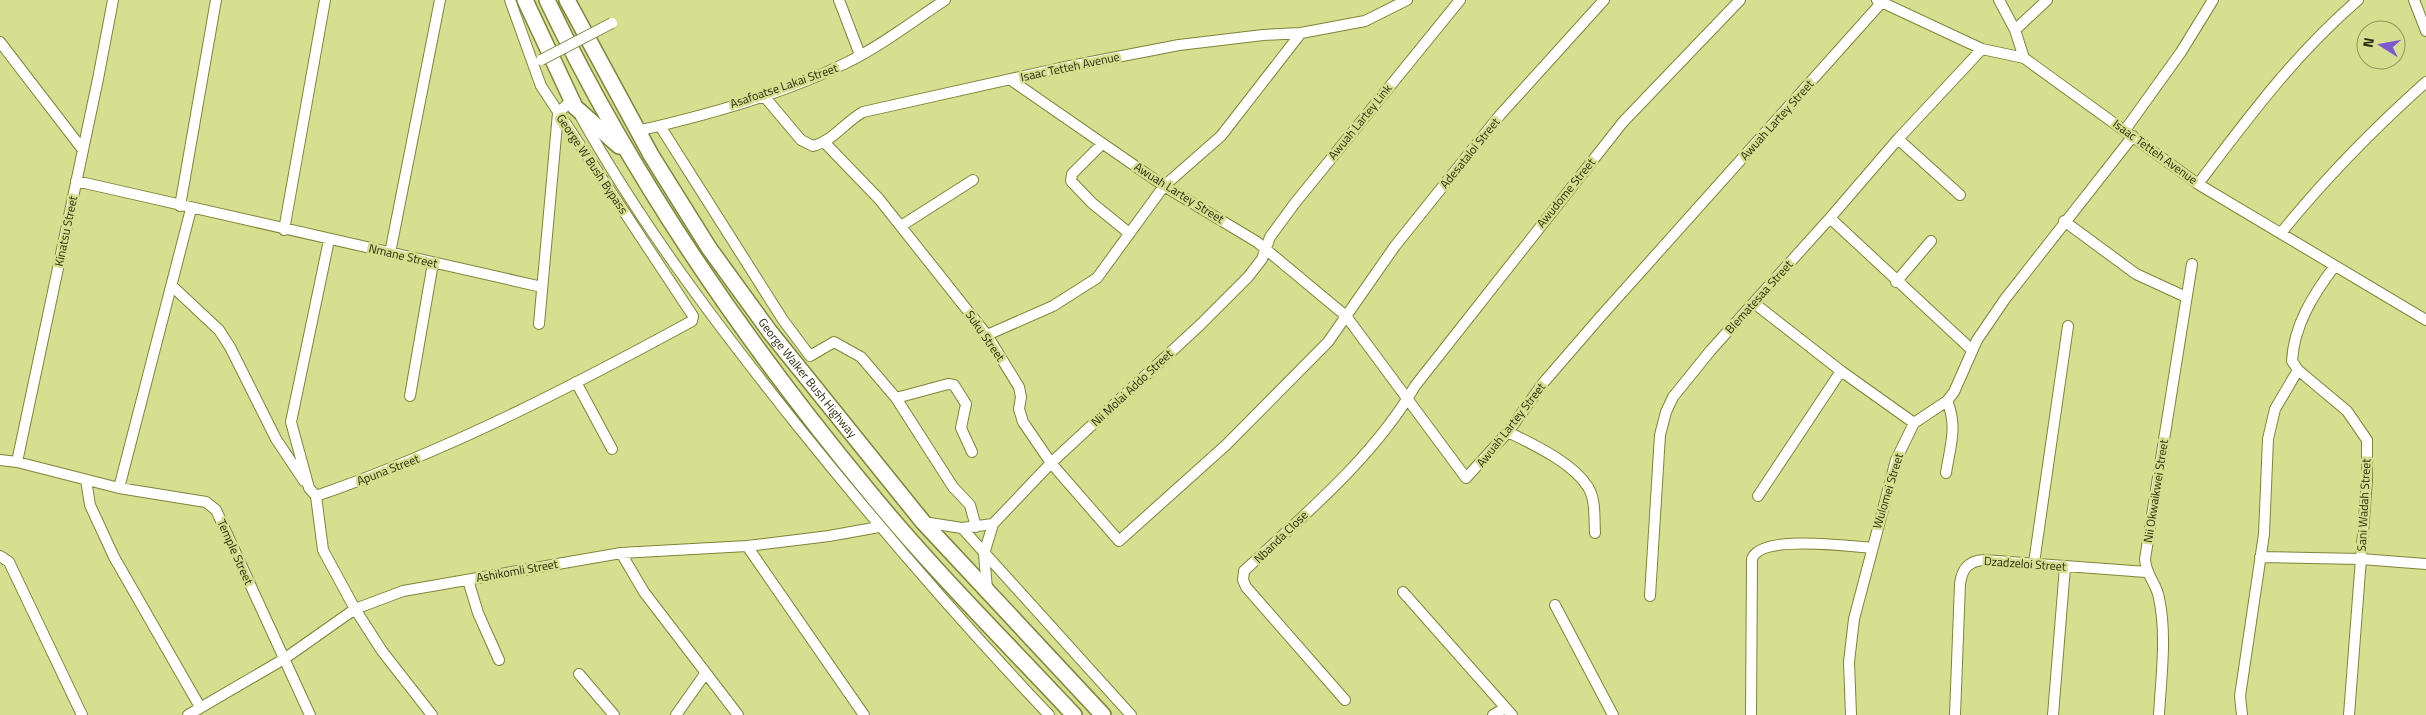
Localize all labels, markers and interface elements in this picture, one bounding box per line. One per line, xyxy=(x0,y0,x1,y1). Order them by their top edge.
north arrow xyxy=(2356,20,2406,70)
text: N xyxy=(2357,36,2379,49)
street label: Isaac Tetteh Avenue xyxy=(1019,47,1121,86)
street label: Asafoatse Lakai Street xyxy=(727,58,841,113)
street label: Awuah Lartey Street xyxy=(1735,74,1819,164)
street label: Awuah Lartey Link xyxy=(1323,80,1396,164)
street label: George W Bush Bypass xyxy=(552,110,633,218)
street label: Adesataloi Street xyxy=(1435,112,1505,192)
street label: Isaac Tetteh Avenue xyxy=(2109,114,2202,189)
street label: Awudome Street xyxy=(1532,153,1600,232)
street label: Awuah Lartey Street xyxy=(1131,157,1229,228)
street label: Kinatsu Street xyxy=(49,193,82,268)
street label: Nmane Street xyxy=(367,238,440,273)
street label: Blematesaa Street xyxy=(1720,255,1798,338)
street label: Suku Street xyxy=(961,306,1010,366)
street label: George Walker Bush Highway xyxy=(754,314,862,442)
street label: Nii Molai Addo Street xyxy=(1086,344,1178,431)
street label: Awuah Lartey Street xyxy=(1471,378,1550,471)
street label: Nii Okwaikwei Street xyxy=(2138,437,2173,544)
street label: Apuna Street xyxy=(354,449,423,490)
street label: Wulomei Street xyxy=(1867,450,1908,531)
street label: Sani Wadah Street xyxy=(2352,457,2375,552)
street label: Nbanda Close xyxy=(1249,506,1312,567)
street label: Temple Street xyxy=(213,516,259,588)
street label: Dzadzeloi Street xyxy=(1983,551,2068,576)
street label: Ashikomli Street xyxy=(475,554,560,587)

